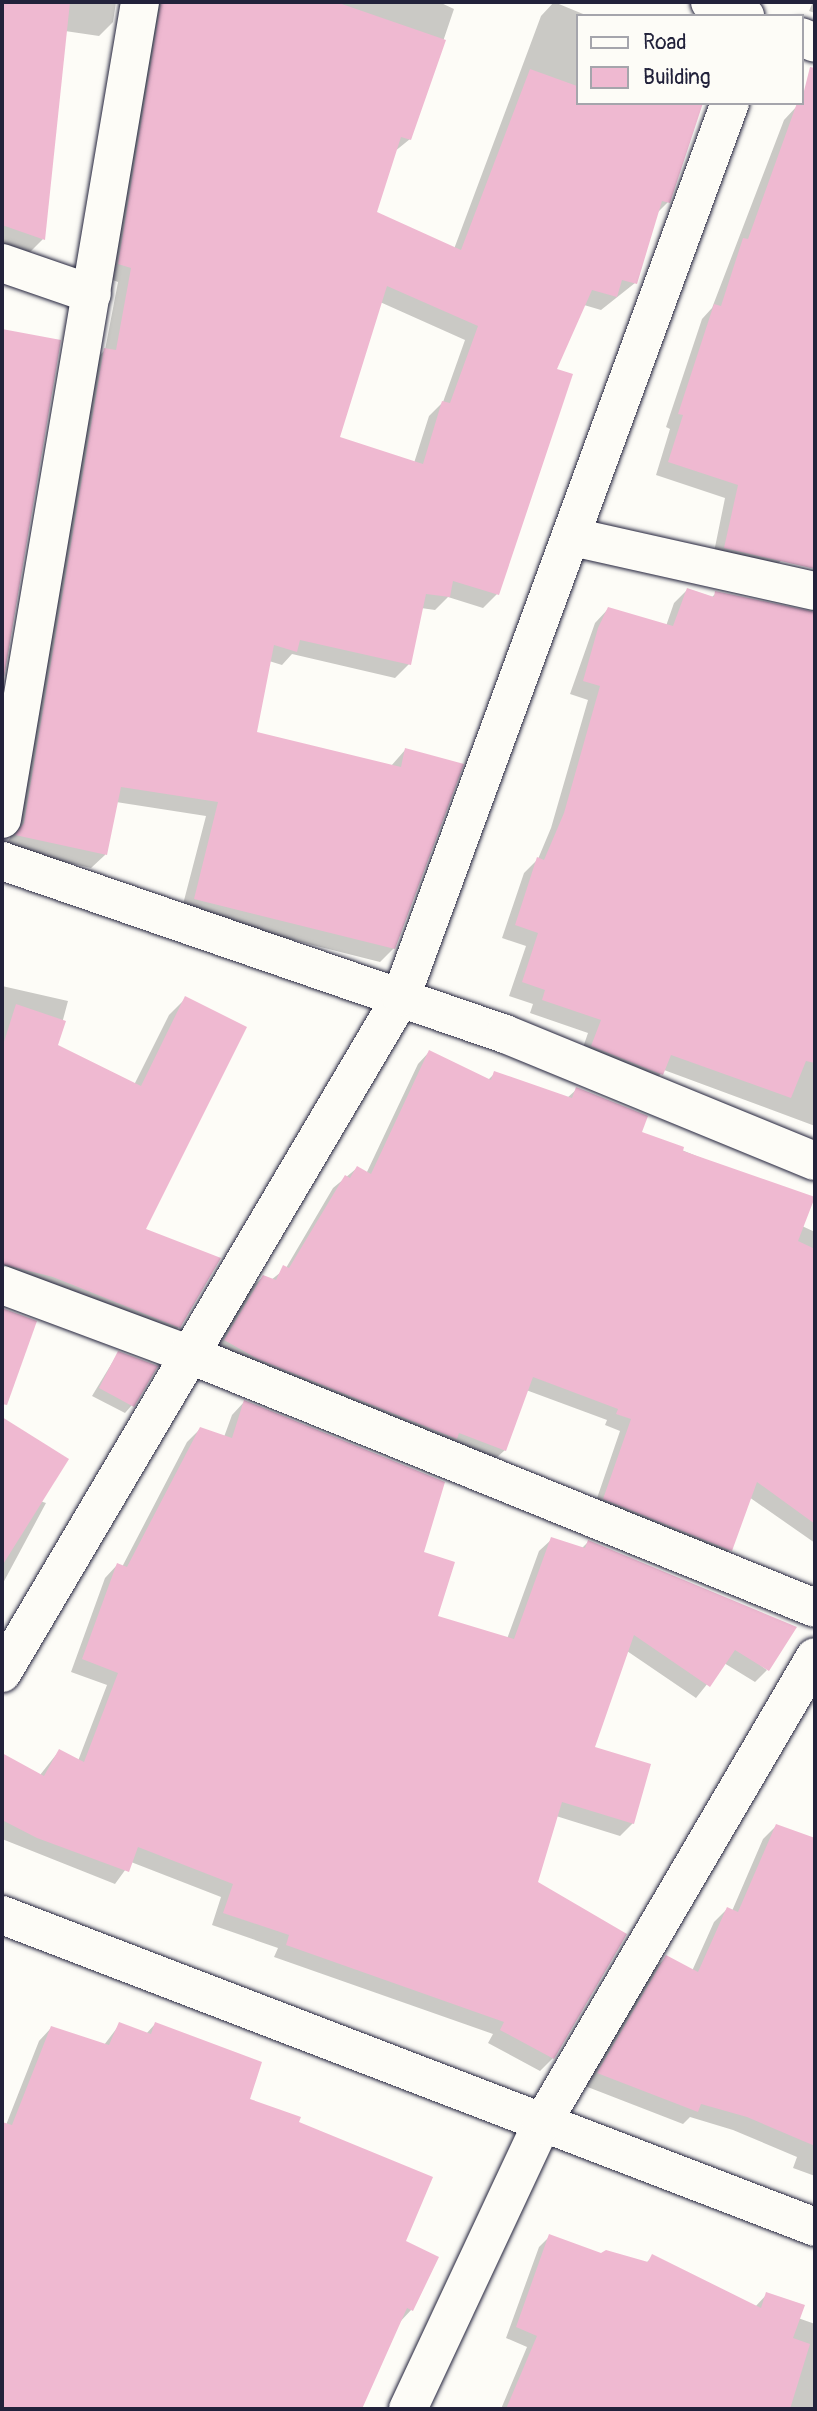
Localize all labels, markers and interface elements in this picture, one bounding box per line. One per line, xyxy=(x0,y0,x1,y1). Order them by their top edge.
legend xyxy=(576,14,803,105)
text: Road xyxy=(643,29,687,56)
text: Building xyxy=(643,64,710,91)

